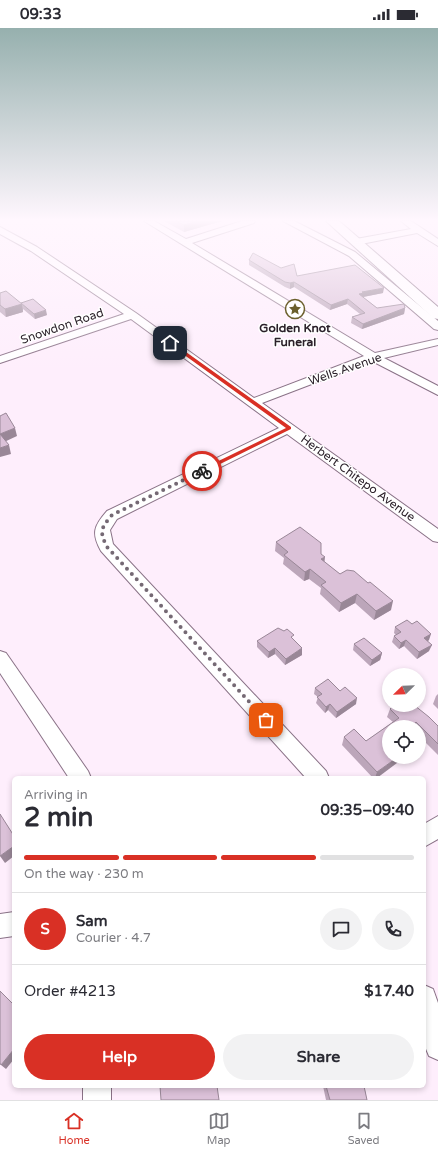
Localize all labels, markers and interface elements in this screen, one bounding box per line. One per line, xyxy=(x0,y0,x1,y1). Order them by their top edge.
text: 09:33 xyxy=(20,5,62,23)
place icon: Golden Knot Funeral xyxy=(284,298,306,320)
street label: Snowdon Road xyxy=(19,305,105,347)
place label: Golden Knot Funeral xyxy=(259,321,331,349)
pin xyxy=(153,326,187,360)
icon: home xyxy=(159,332,181,354)
street label: Wells Avenue xyxy=(307,350,383,388)
street label: Herbert Chitepo Avenue xyxy=(298,432,418,524)
courier xyxy=(182,451,222,491)
icon: bike xyxy=(191,460,213,482)
north arrow xyxy=(382,668,426,712)
map controls xyxy=(382,668,426,764)
pin xyxy=(249,703,283,737)
icon: bag xyxy=(255,709,277,731)
button: locate xyxy=(382,720,426,764)
text: Arriving in xyxy=(24,787,88,803)
text: 09:35–09:40 xyxy=(321,801,414,819)
text: 2 min xyxy=(24,802,93,833)
text: On the way · 230 m xyxy=(24,866,144,882)
button: chat xyxy=(320,908,362,950)
button: phone xyxy=(372,908,414,950)
text: Sam xyxy=(76,912,107,930)
text: S xyxy=(40,920,50,938)
text: Courier · 4.7 xyxy=(76,930,151,946)
text: Order #4213 xyxy=(24,982,116,1000)
text: $17.40 xyxy=(364,982,414,1000)
button: Help xyxy=(24,1034,215,1080)
button: Share xyxy=(223,1034,414,1080)
tab: Home xyxy=(59,1110,90,1147)
tab: Map xyxy=(207,1110,231,1147)
tab: Saved xyxy=(348,1110,379,1147)

